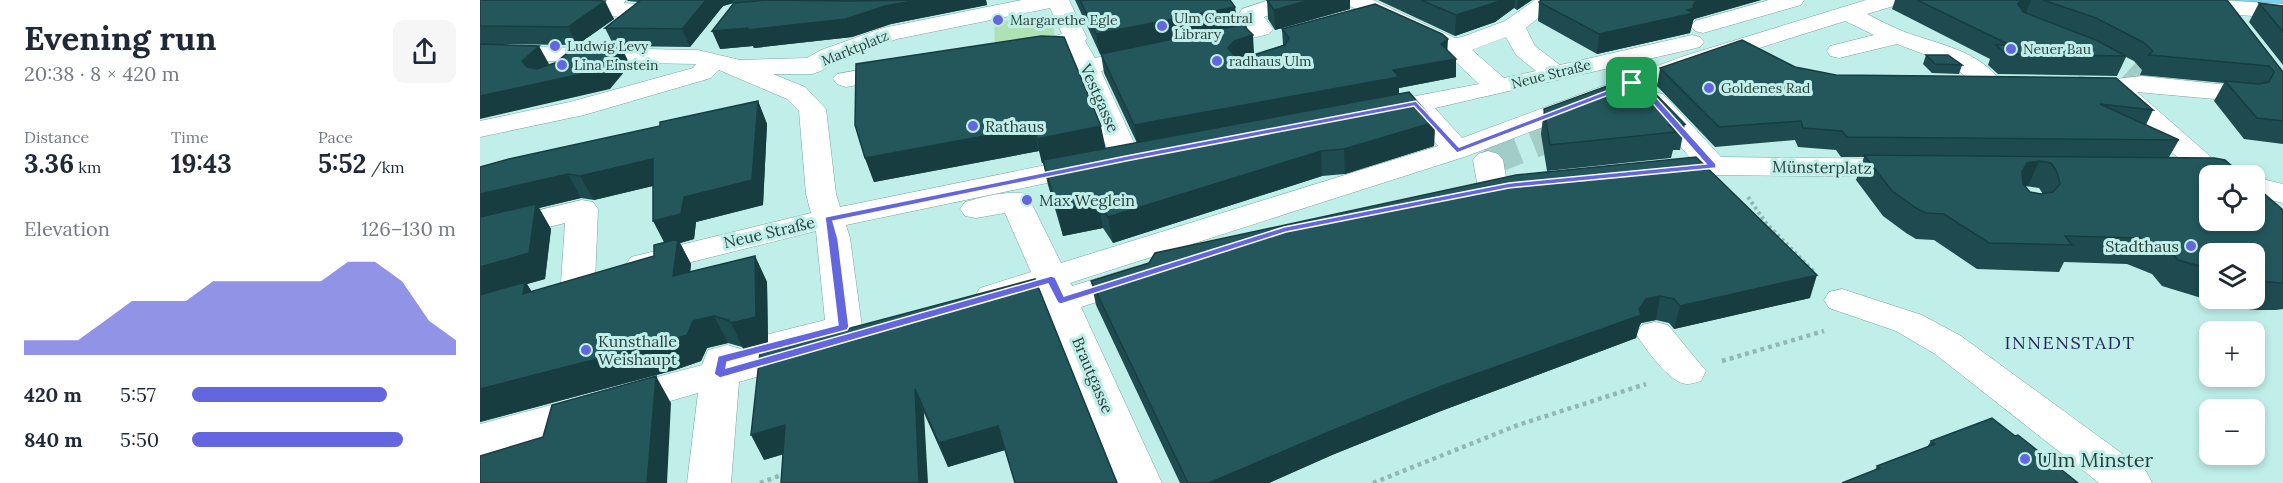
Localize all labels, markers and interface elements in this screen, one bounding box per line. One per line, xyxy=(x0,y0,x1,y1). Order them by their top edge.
place label: Ulm Central Library xyxy=(1174,9,1253,43)
place label: Margarethe Egle xyxy=(1010,11,1118,29)
marker: Margarethe Egle xyxy=(991,13,1005,27)
text: Evening run xyxy=(24,17,216,59)
marker: Ulm Central Library xyxy=(1155,19,1169,33)
button: share xyxy=(393,20,456,83)
street label: Marktplatz xyxy=(819,26,891,70)
place label: Ludwig Levy xyxy=(567,37,649,55)
marker: Ludwig Levy xyxy=(548,39,562,53)
place label: Neuer Bau xyxy=(2023,40,2091,58)
marker: Neuer Bau xyxy=(2004,42,2018,56)
place label: radhaus Ulm xyxy=(1229,52,1312,70)
marker: radhaus Ulm xyxy=(1210,54,1224,68)
street label: Neue Straße xyxy=(1509,55,1593,93)
place label: Lina Einstein xyxy=(574,56,659,74)
pin xyxy=(1606,57,1657,108)
marker: Lina Einstein xyxy=(555,58,569,72)
street label: Vestgasse xyxy=(1076,60,1124,136)
text: 20:38 · 8 × 420 m xyxy=(24,61,180,86)
icon: arrive xyxy=(1615,66,1648,99)
place label: Goldenes Rad xyxy=(1721,79,1810,97)
marker: Goldenes Rad xyxy=(1702,81,1716,95)
place label: Rathaus xyxy=(985,116,1044,136)
marker: Rathaus xyxy=(966,119,980,133)
text: Distance xyxy=(24,127,89,147)
text: Time xyxy=(171,127,209,147)
text: Pace xyxy=(318,127,353,147)
text: 3.36 xyxy=(24,147,74,180)
text: 19:43 xyxy=(171,147,232,180)
text: 5:52 xyxy=(318,147,366,180)
street label: Münsterplatz xyxy=(1772,156,1872,178)
text: km xyxy=(74,157,101,177)
text: /km xyxy=(366,157,405,177)
map controls xyxy=(2199,165,2265,465)
button: locate xyxy=(2199,165,2265,231)
place label: Max Weglein xyxy=(1039,190,1135,210)
marker: Max Weglein xyxy=(1020,193,1034,207)
street label: Neue Straße xyxy=(721,212,817,252)
text: Elevation xyxy=(24,216,110,241)
text: 126–130 m xyxy=(361,216,456,241)
place label: Stadthaus xyxy=(2105,236,2179,256)
marker: Stadthaus xyxy=(2184,239,2198,253)
button: layers xyxy=(2199,243,2265,309)
button: + xyxy=(2199,321,2265,387)
place label: Kunsthalle Weishaupt xyxy=(598,331,678,369)
district label: INNENSTADT xyxy=(2005,331,2135,354)
street label: Brautgasse xyxy=(1068,334,1118,417)
marker: Kunsthalle Weishaupt xyxy=(579,343,593,357)
text: 420 m xyxy=(24,382,82,407)
text: 5:57 xyxy=(120,382,156,407)
button: − xyxy=(2199,399,2265,465)
text: 840 m xyxy=(24,427,83,452)
text: 5:50 xyxy=(120,427,159,452)
place label: Ulm Minster xyxy=(2037,447,2154,472)
marker: Ulm Minster xyxy=(2018,452,2032,466)

